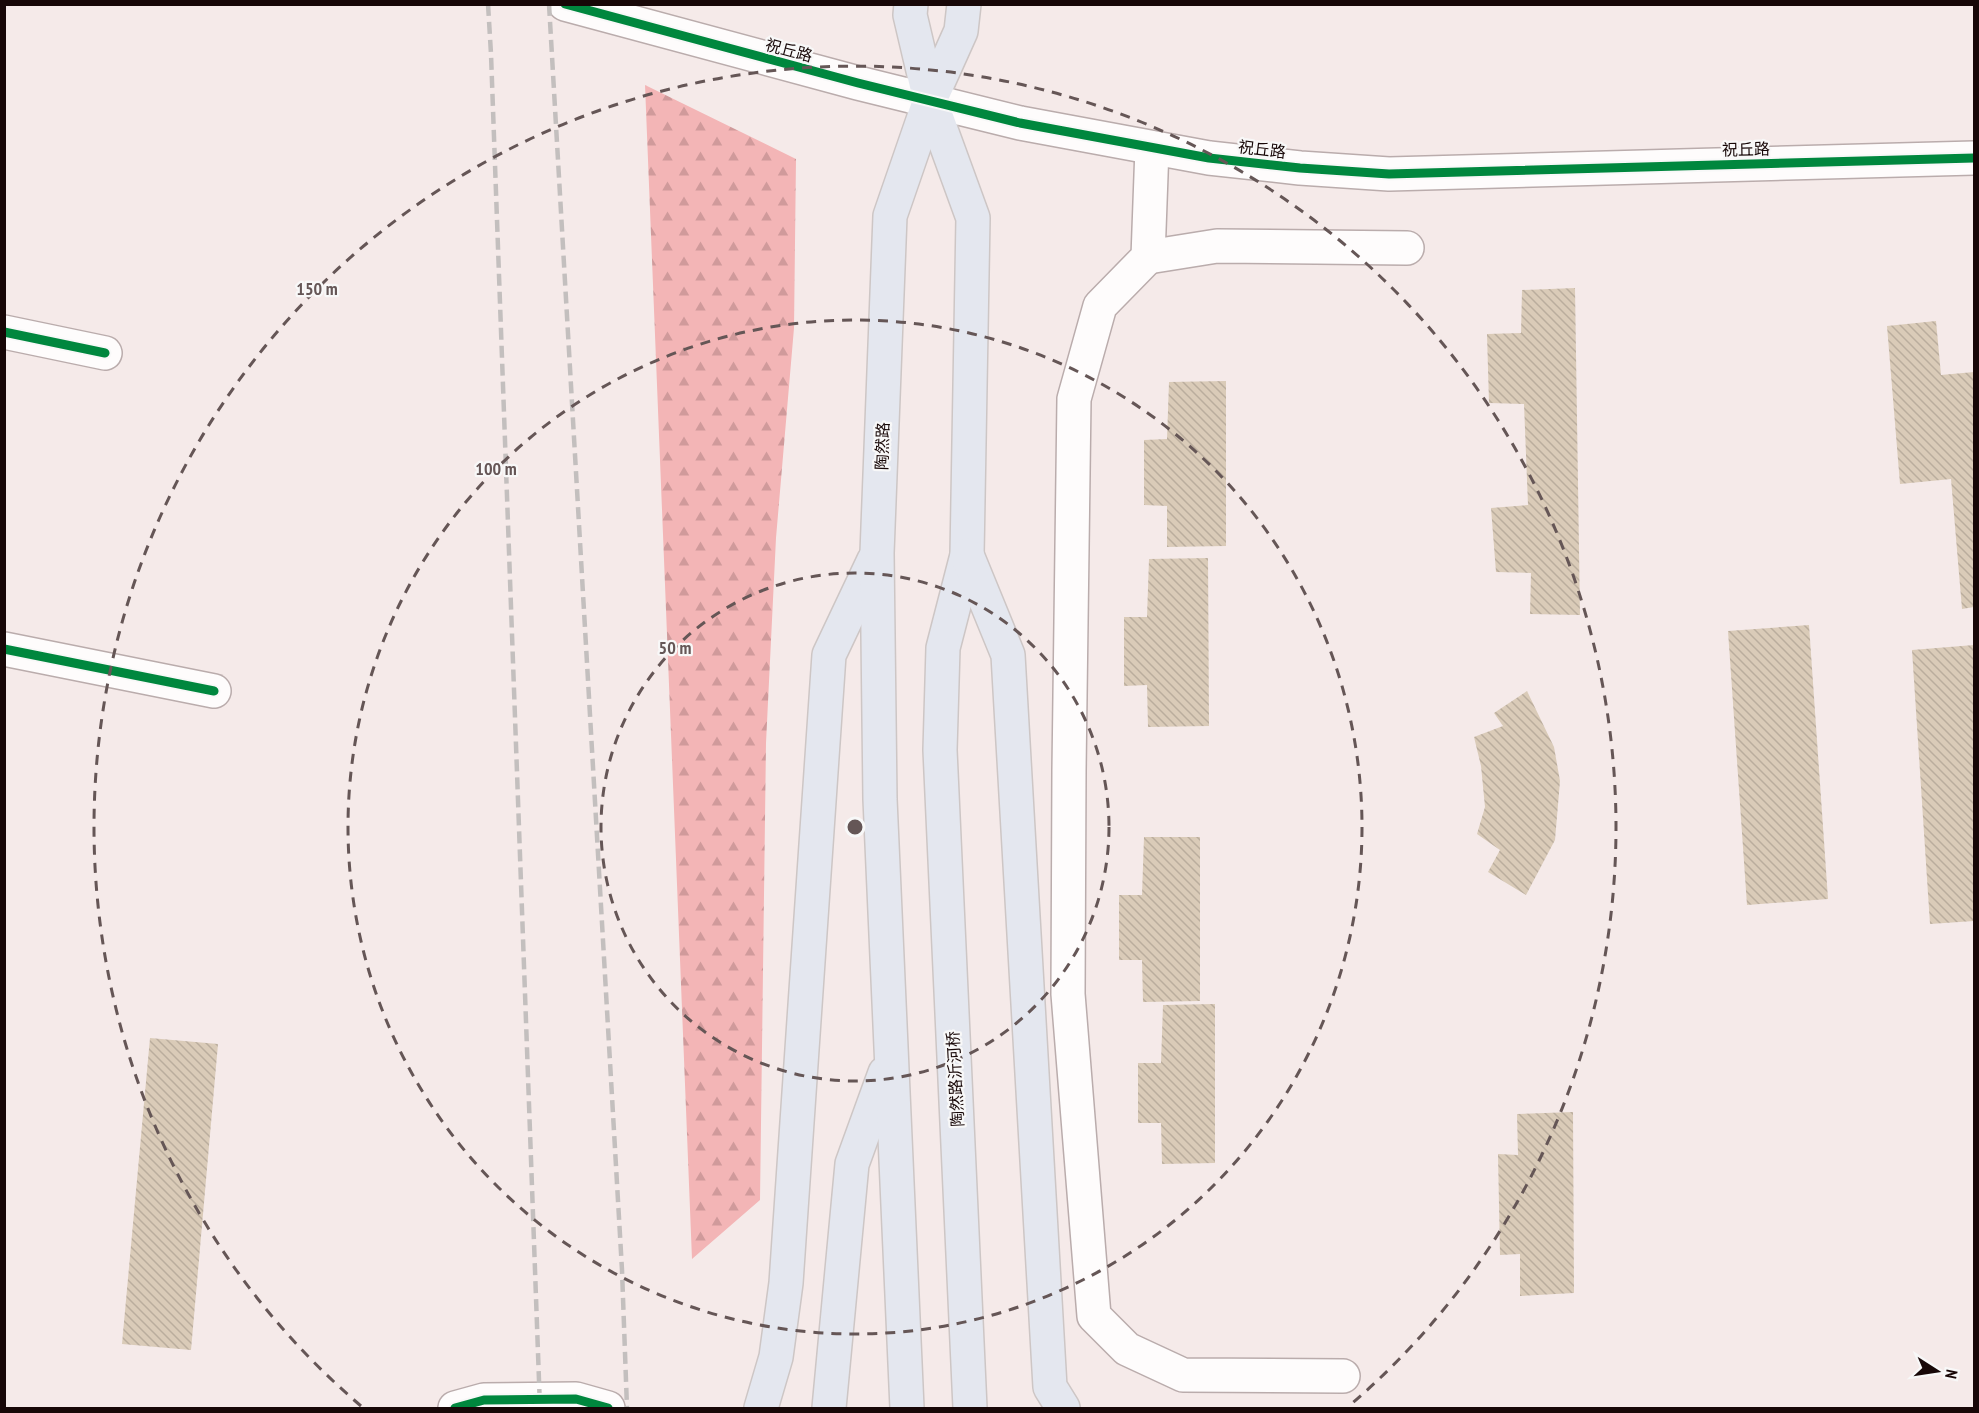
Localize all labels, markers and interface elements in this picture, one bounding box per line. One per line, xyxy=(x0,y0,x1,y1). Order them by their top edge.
street label: 祝丘路 xyxy=(763,34,815,66)
street label: 祝丘路 xyxy=(1237,136,1287,162)
street label: 祝丘路 xyxy=(1722,139,1770,159)
text: 150 m xyxy=(296,277,338,300)
street label: 陶然路 xyxy=(871,422,893,470)
text: 100 m xyxy=(475,457,517,480)
text: 50 m xyxy=(659,636,691,659)
centre of rings xyxy=(845,817,865,837)
street label: 陶然路沂河桥 xyxy=(943,1031,967,1127)
north arrow xyxy=(1907,1341,1967,1401)
text: N xyxy=(1941,1368,1962,1380)

